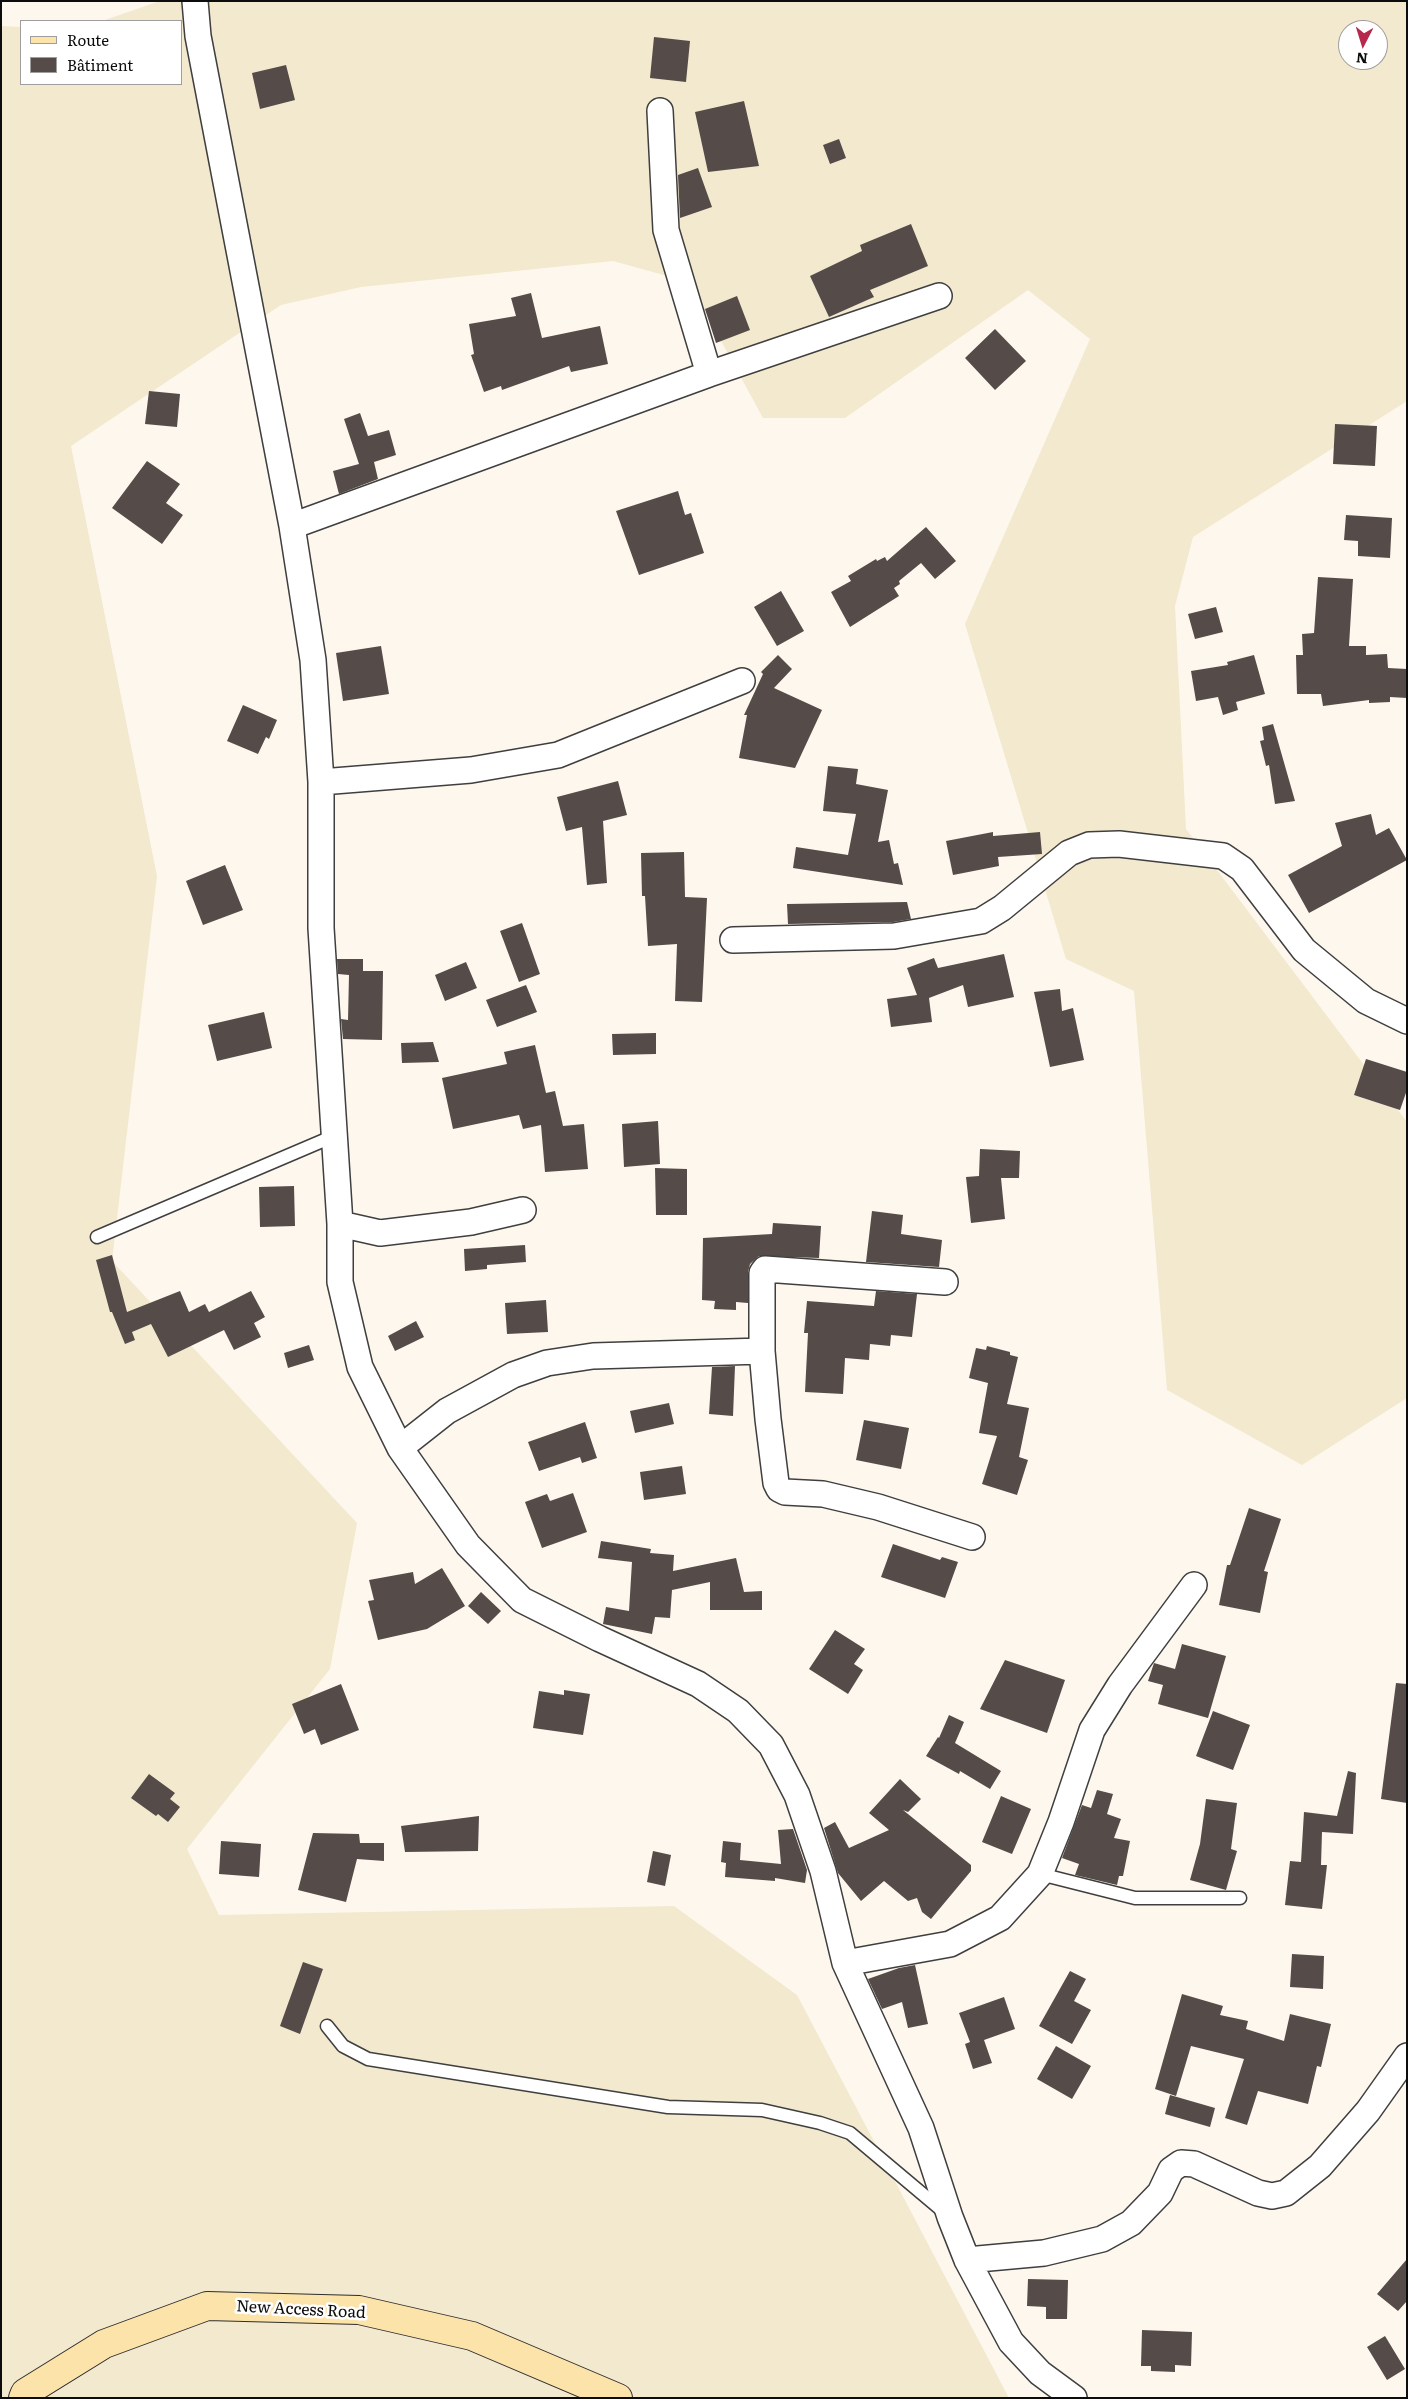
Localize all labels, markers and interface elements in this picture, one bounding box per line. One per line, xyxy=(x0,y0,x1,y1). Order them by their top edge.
legend xyxy=(20,20,182,85)
north arrow xyxy=(1338,20,1388,70)
text: Route xyxy=(67,28,109,51)
text: N xyxy=(1355,48,1369,69)
text: Bâtiment xyxy=(67,53,133,76)
street label: New Access Road xyxy=(236,2297,366,2323)

